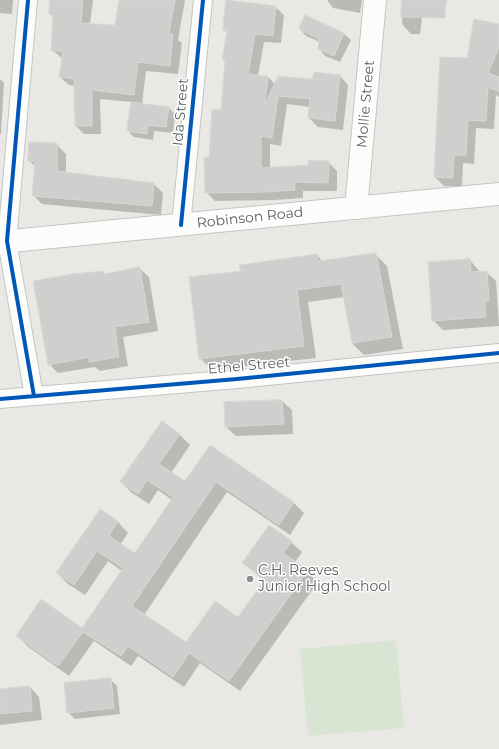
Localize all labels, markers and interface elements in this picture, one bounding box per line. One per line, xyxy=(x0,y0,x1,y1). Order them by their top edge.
street label: Mollie Street xyxy=(354,59,378,149)
street label: Ida Street xyxy=(170,77,192,147)
street label: Robinson Road xyxy=(196,204,304,232)
street label: Ethel Street xyxy=(207,354,291,378)
place label: C.H. Reeves Junior High School xyxy=(258,563,391,596)
marker: C.H. Reeves Junior High School xyxy=(245,574,255,584)

